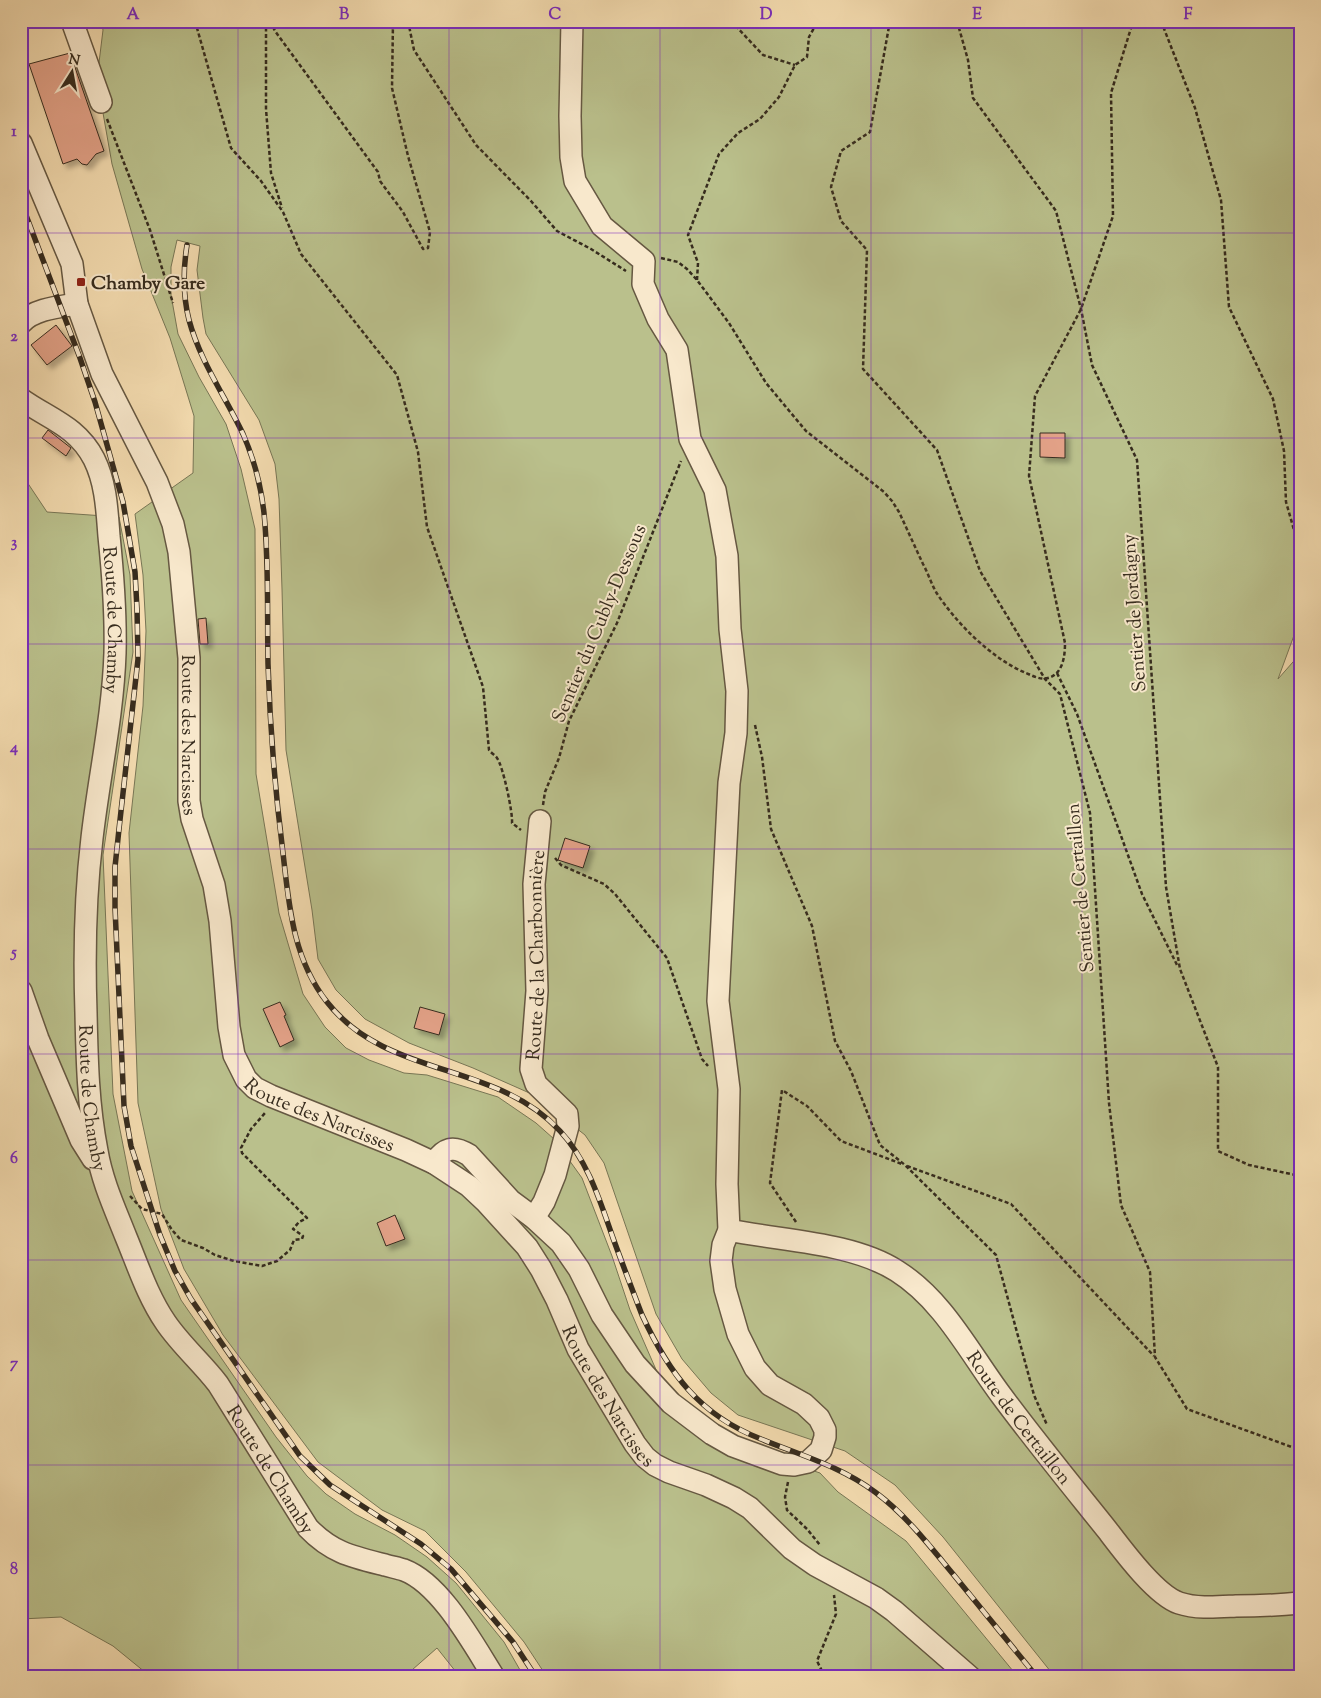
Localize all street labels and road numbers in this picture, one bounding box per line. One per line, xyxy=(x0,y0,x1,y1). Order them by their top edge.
street label: Sentier du Cubly-Dessous xyxy=(546,521,654,727)
street label: Sentier de Jordagny xyxy=(1116,532,1154,693)
street label: Route de Chamby xyxy=(94,545,126,695)
street label: Route des Narcisses xyxy=(173,654,202,818)
street label: Sentier de Certaillon xyxy=(1061,802,1102,974)
street label: Route de la Charbonnière xyxy=(521,849,553,1061)
street label: Route de Chamby xyxy=(70,1024,112,1175)
street label: Route des Narcisses xyxy=(236,1073,398,1160)
street label: Route des Narcisses xyxy=(554,1322,659,1475)
street label: Route de Certaillon xyxy=(958,1347,1077,1491)
street label: Route de Chamby xyxy=(219,1401,320,1541)

